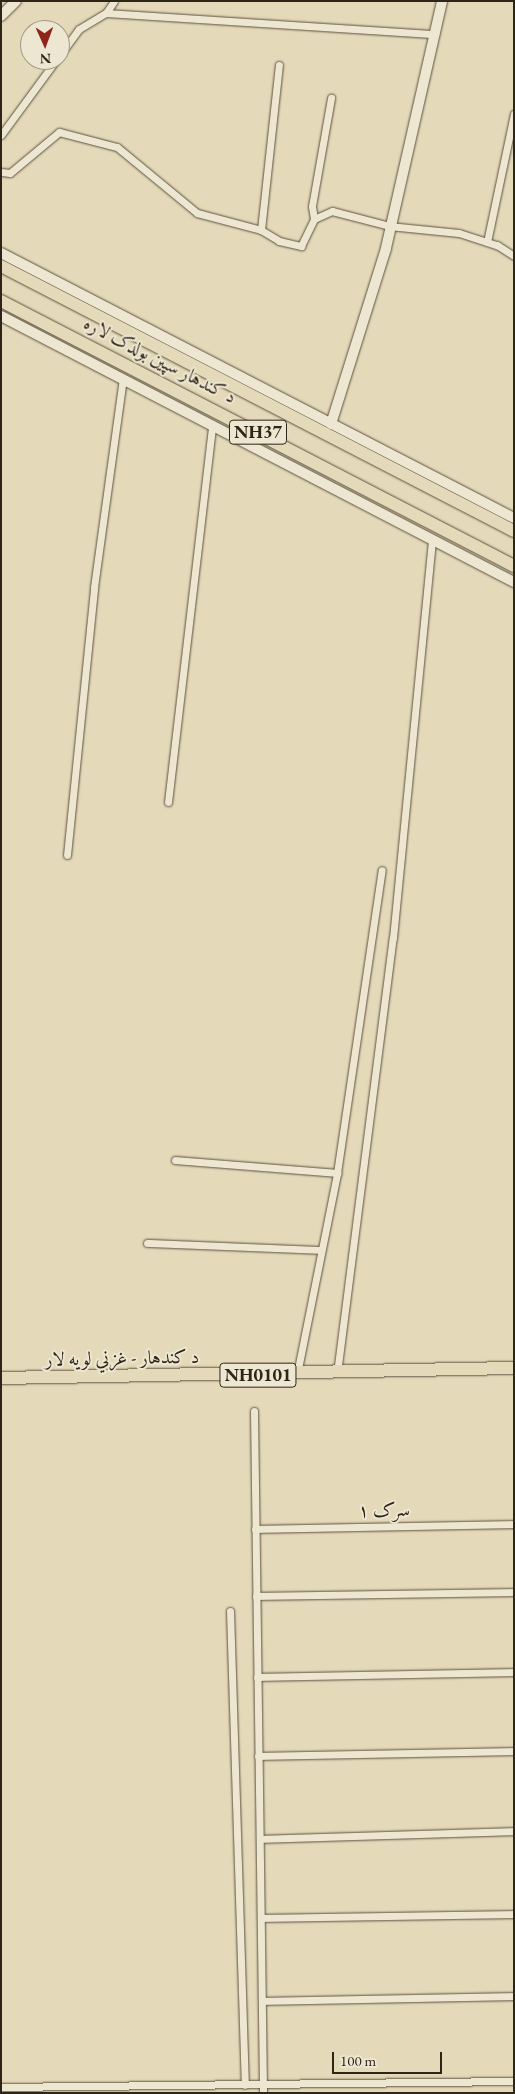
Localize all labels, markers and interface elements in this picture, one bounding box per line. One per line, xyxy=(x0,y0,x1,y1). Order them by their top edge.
north arrow xyxy=(20,20,70,70)
text: N xyxy=(40,50,51,68)
street label: د کندهار سپین بولدک لاره xyxy=(80,312,240,408)
road number: NH37 xyxy=(228,417,288,448)
street label: د کندهار - غزني لويه لار xyxy=(45,1345,199,1371)
road number: NH0101 xyxy=(219,1360,297,1390)
street label: سرک ۱ xyxy=(358,1498,410,1522)
scale bar xyxy=(335,2042,445,2074)
text: 100 m xyxy=(340,2051,376,2070)

